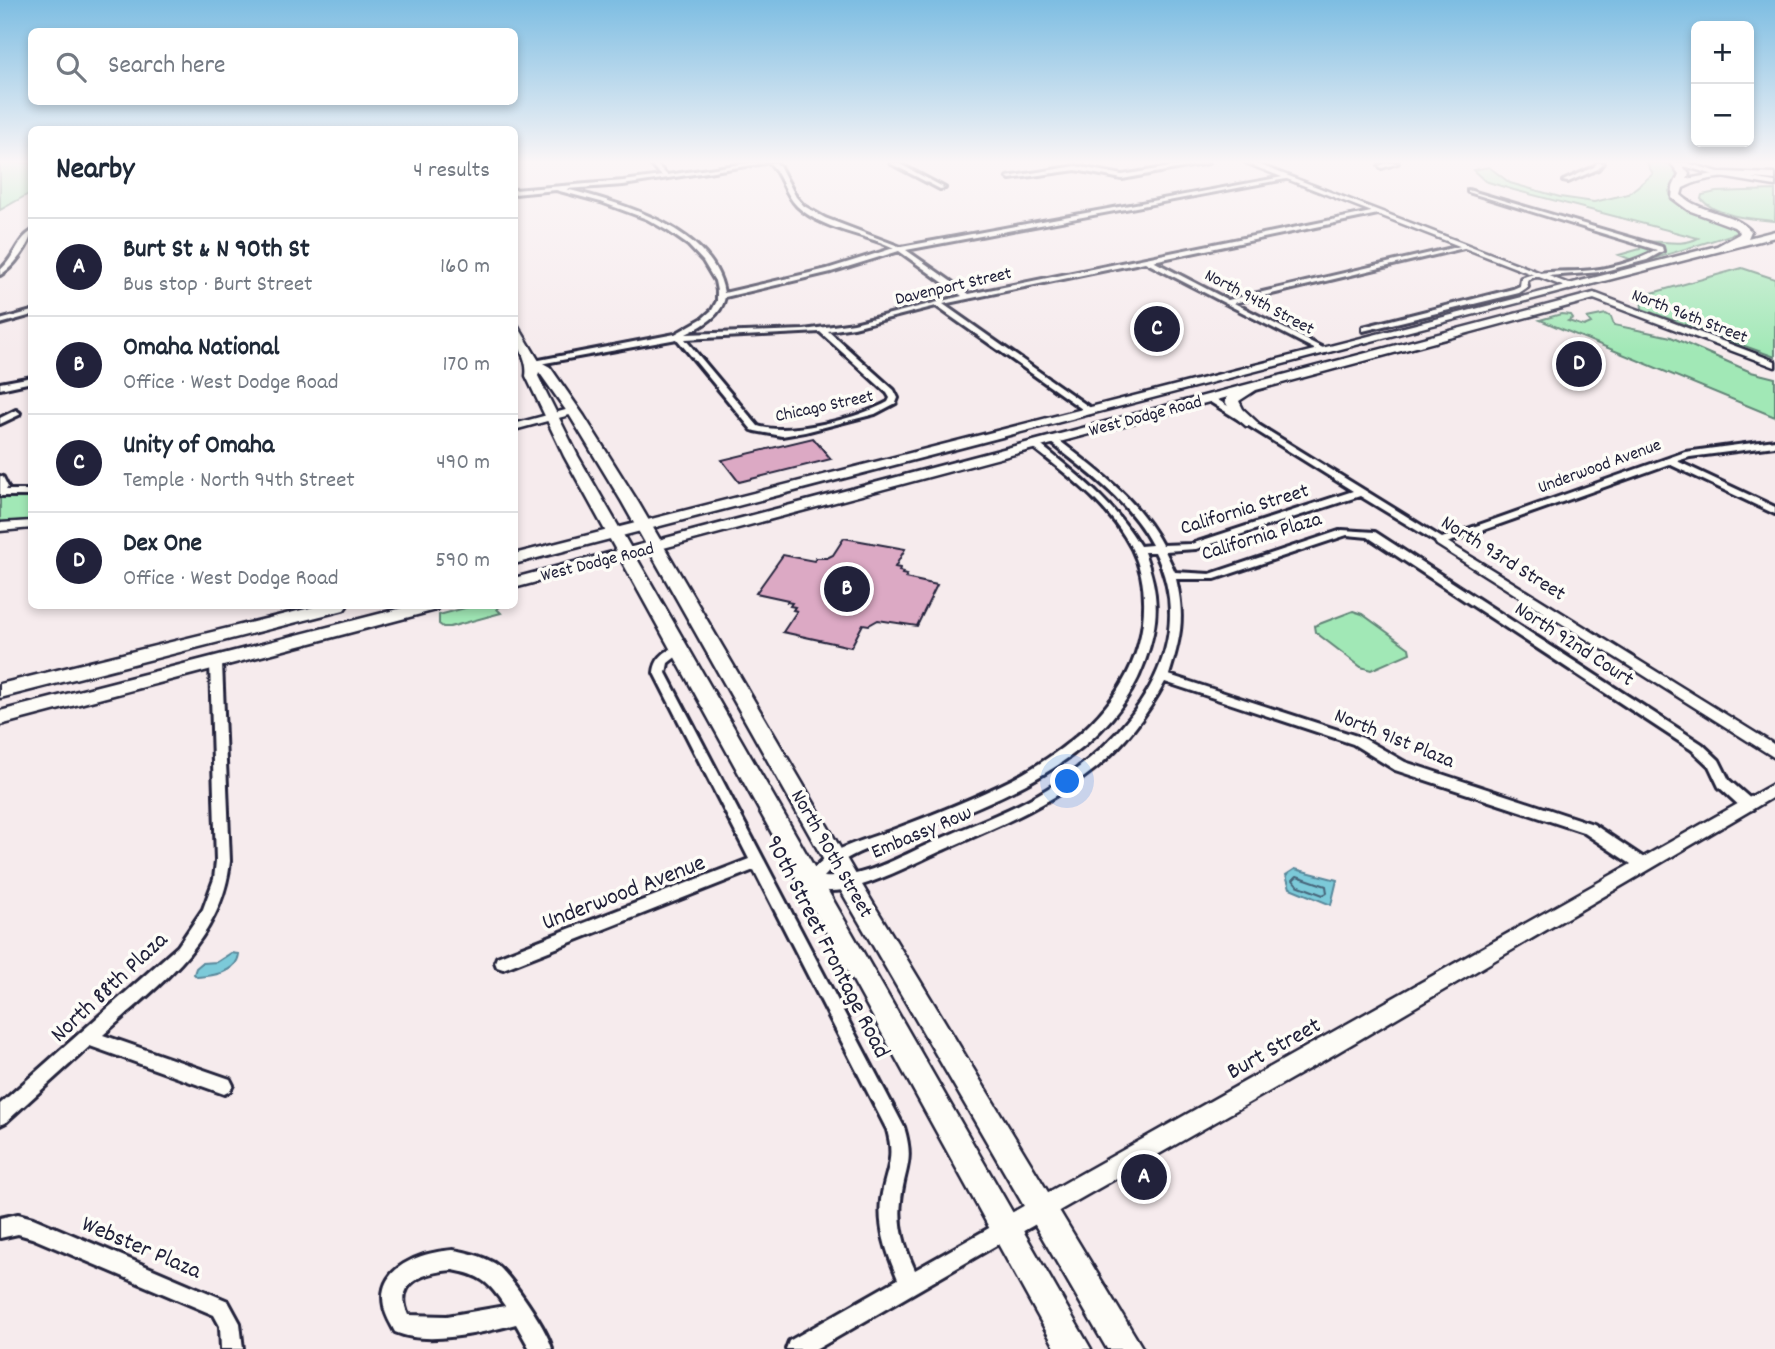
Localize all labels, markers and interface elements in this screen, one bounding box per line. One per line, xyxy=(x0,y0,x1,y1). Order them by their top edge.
map controls xyxy=(1691,21,1754,147)
button: + xyxy=(1691,21,1754,84)
search box xyxy=(28,28,518,105)
icon: search xyxy=(52,48,90,86)
text: Search here xyxy=(108,48,226,85)
button: − xyxy=(1691,84,1754,147)
text: Nearby xyxy=(56,150,134,193)
text: 4 results xyxy=(413,155,490,188)
text: Burt St & N 90th St xyxy=(123,232,310,269)
text: A xyxy=(73,251,85,284)
text: 160 m xyxy=(440,251,490,284)
street label: Davenport Street xyxy=(893,262,1015,313)
street label: North 94th Street xyxy=(1200,264,1318,343)
text: Bus stop · Burt Street xyxy=(123,269,313,302)
street label: North 96th Street xyxy=(1627,284,1751,351)
pin: C xyxy=(1134,303,1180,355)
text: Omaha National xyxy=(123,330,279,367)
pin: D xyxy=(1556,338,1602,390)
text: B xyxy=(74,349,84,382)
text: 170 m xyxy=(443,349,490,382)
text: Office · West Dodge Road xyxy=(123,367,339,400)
street label: Chicago Street xyxy=(773,385,876,430)
street label: West Dodge Road xyxy=(1086,390,1205,444)
text: Unity of Omaha xyxy=(123,428,274,465)
street label: Underwood Avenue xyxy=(1535,433,1665,501)
text: C xyxy=(73,447,85,480)
text: 490 m xyxy=(436,447,490,480)
text: Temple · North 94th Street xyxy=(123,465,355,498)
street label: California Street xyxy=(1177,477,1313,545)
street label: California Plaza xyxy=(1198,505,1327,570)
street label: North 93rd Street xyxy=(1434,509,1571,610)
text: Dex One xyxy=(123,526,202,563)
street label: West Dodge Road xyxy=(538,537,657,590)
text: D xyxy=(73,545,85,578)
text: 590 m xyxy=(435,545,490,578)
text: Office · West Dodge Road xyxy=(123,563,339,596)
pin: B xyxy=(824,563,870,615)
street label: North 92nd Court xyxy=(1508,596,1639,696)
street label: North 91st Plaza xyxy=(1329,702,1460,778)
your location xyxy=(1050,764,1084,798)
street label: North 90th Street xyxy=(781,785,880,925)
street label: Embassy Row xyxy=(867,799,977,868)
street label: 90th Street Frontage Road xyxy=(755,830,897,1065)
street label: Underwood Avenue xyxy=(537,847,711,941)
street label: North 88th Plaza xyxy=(44,924,177,1052)
street label: Burt Street xyxy=(1221,1010,1328,1090)
pin: A xyxy=(1121,1151,1167,1203)
street label: Webster Plaza xyxy=(76,1208,207,1289)

